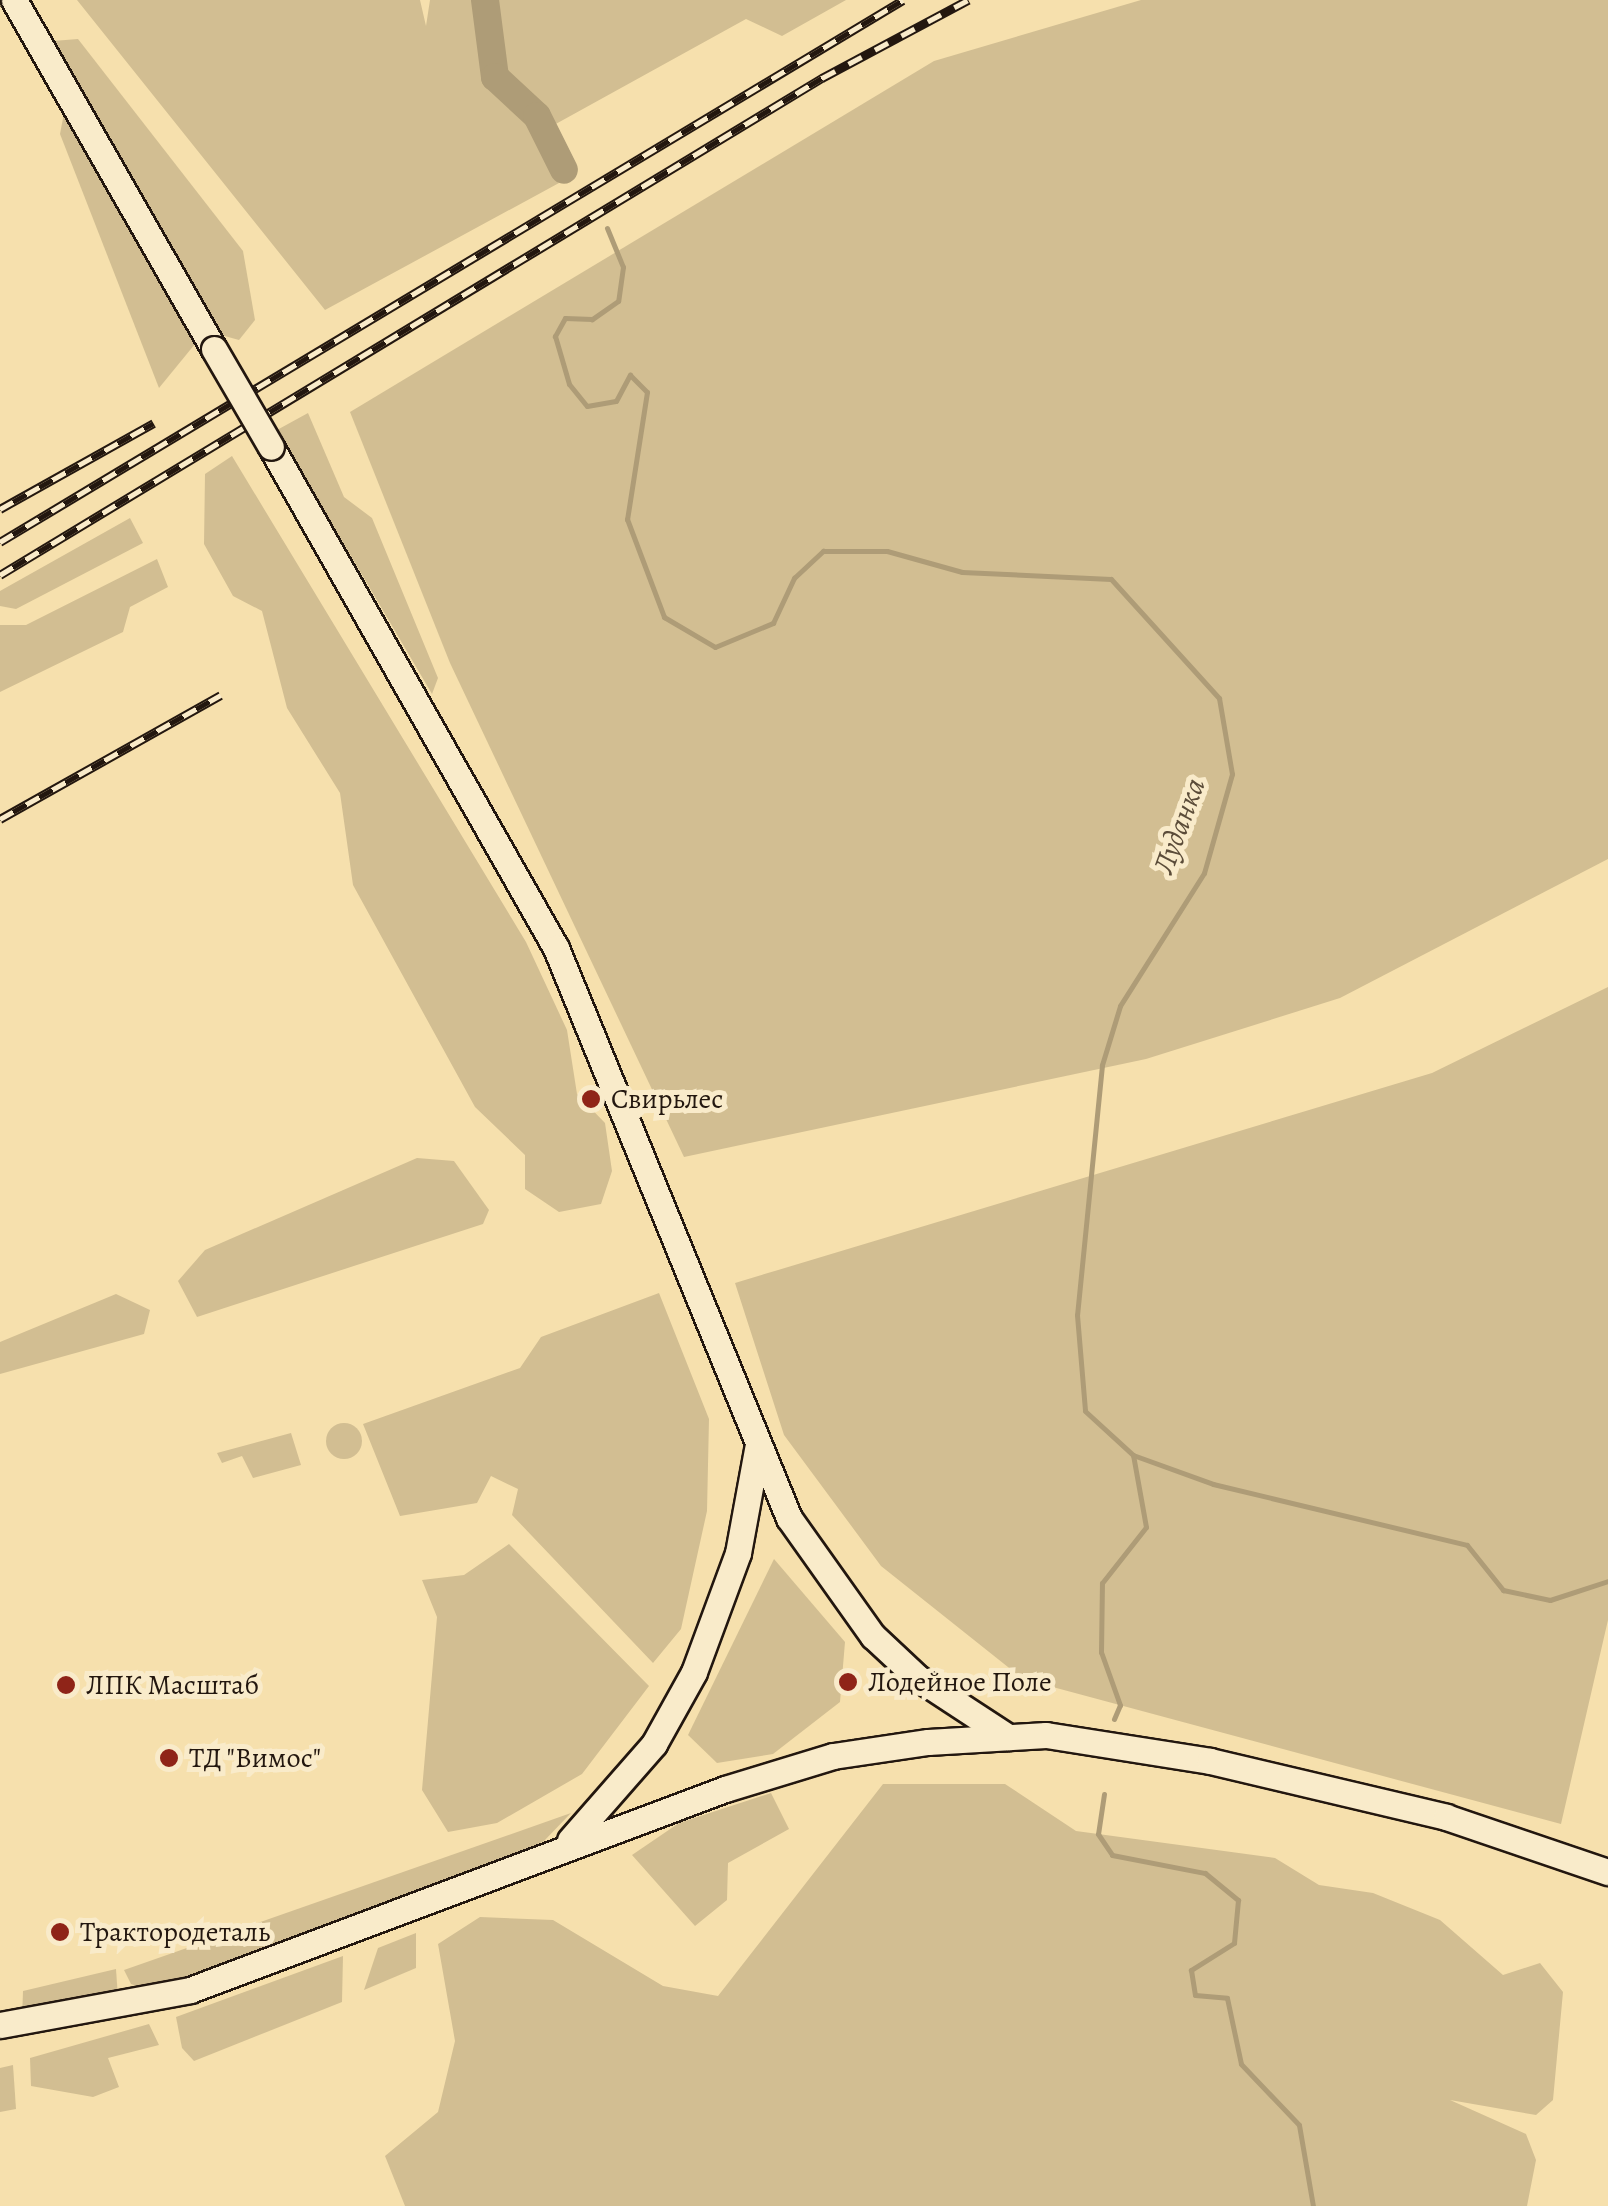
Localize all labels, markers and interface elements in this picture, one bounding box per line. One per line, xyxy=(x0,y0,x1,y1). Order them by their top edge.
water label: Луданка xyxy=(1145,773,1213,879)
place label: Свирьлес xyxy=(611,1082,723,1116)
marker: Свирьлес xyxy=(580,1088,602,1110)
place label: Лодейное Поле xyxy=(868,1665,1052,1699)
place label: ЛПК Масштаб xyxy=(86,1668,259,1702)
marker: Лодейное Поле xyxy=(837,1671,859,1693)
marker: ЛПК Масштаб xyxy=(55,1674,77,1696)
place label: ТД "Вимос" xyxy=(189,1741,322,1775)
marker: ТД "Вимос" xyxy=(158,1747,180,1769)
place label: Трактородеталь xyxy=(80,1915,270,1949)
marker: Трактородеталь xyxy=(49,1921,71,1943)

